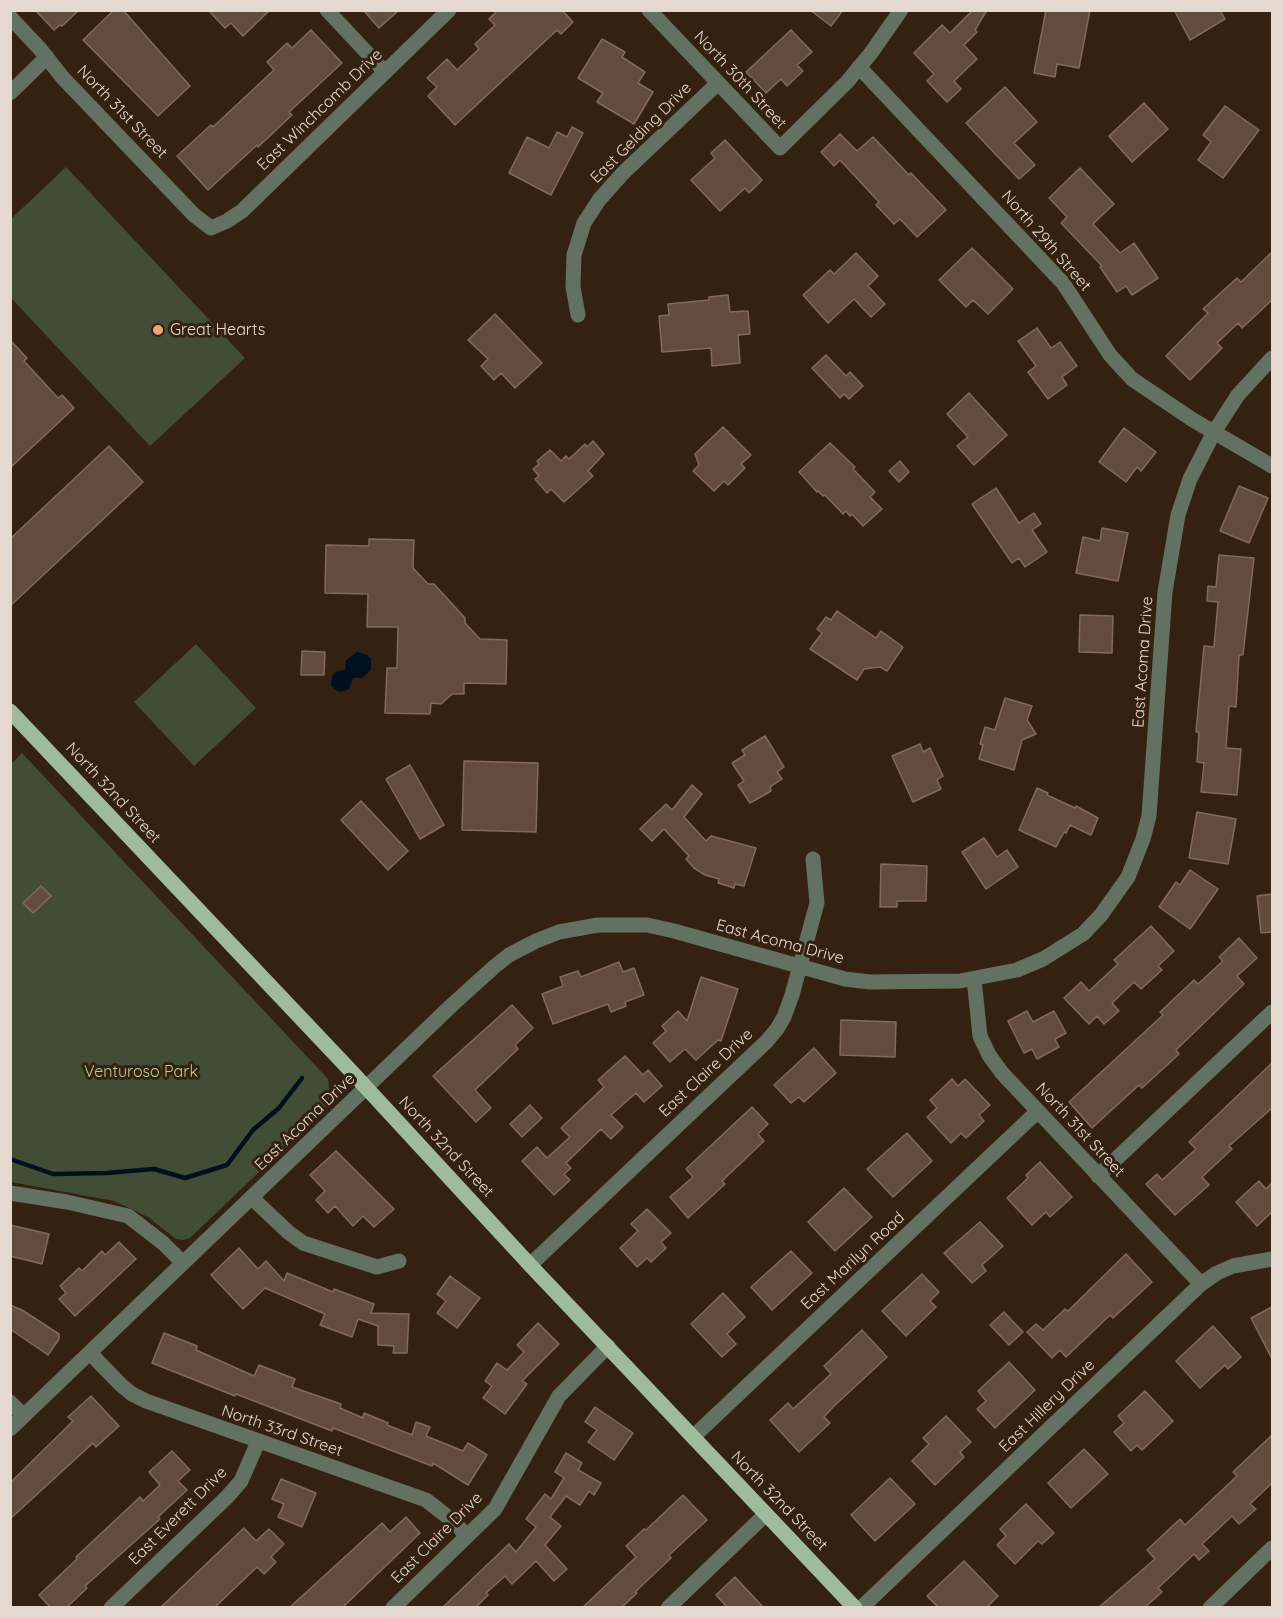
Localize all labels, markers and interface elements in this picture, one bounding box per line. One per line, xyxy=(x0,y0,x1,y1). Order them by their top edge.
street label: North 30th Street xyxy=(690,27,790,133)
street label: East Winchcomb Drive xyxy=(253,45,387,175)
street label: North 31st Street xyxy=(73,62,171,162)
street label: East Gelding Drive xyxy=(586,78,696,188)
street label: North 29th Street xyxy=(997,187,1095,295)
place label: Great Hearts xyxy=(170,320,265,340)
marker: Great Hearts xyxy=(151,323,165,337)
street label: East Acoma Drive xyxy=(1129,596,1157,728)
street label: North 32nd Street xyxy=(61,739,165,847)
street label: East Acoma Drive xyxy=(714,916,846,968)
street label: East Claire Drive xyxy=(655,1025,757,1121)
park label: Venturoso Park xyxy=(84,1062,198,1082)
street label: East Acoma Drive xyxy=(251,1069,359,1175)
street label: North 31st Street xyxy=(1031,1079,1129,1181)
street label: North 32nd Street xyxy=(394,1093,498,1201)
street label: East Marilyn Road xyxy=(797,1208,909,1314)
street label: East Hillery Drive xyxy=(995,1356,1099,1456)
street label: North 33rd Street xyxy=(219,1401,345,1461)
street label: North 32nd Street xyxy=(727,1447,831,1555)
street label: East Everett Drive xyxy=(125,1463,231,1569)
street label: East Claire Drive xyxy=(387,1488,487,1588)

